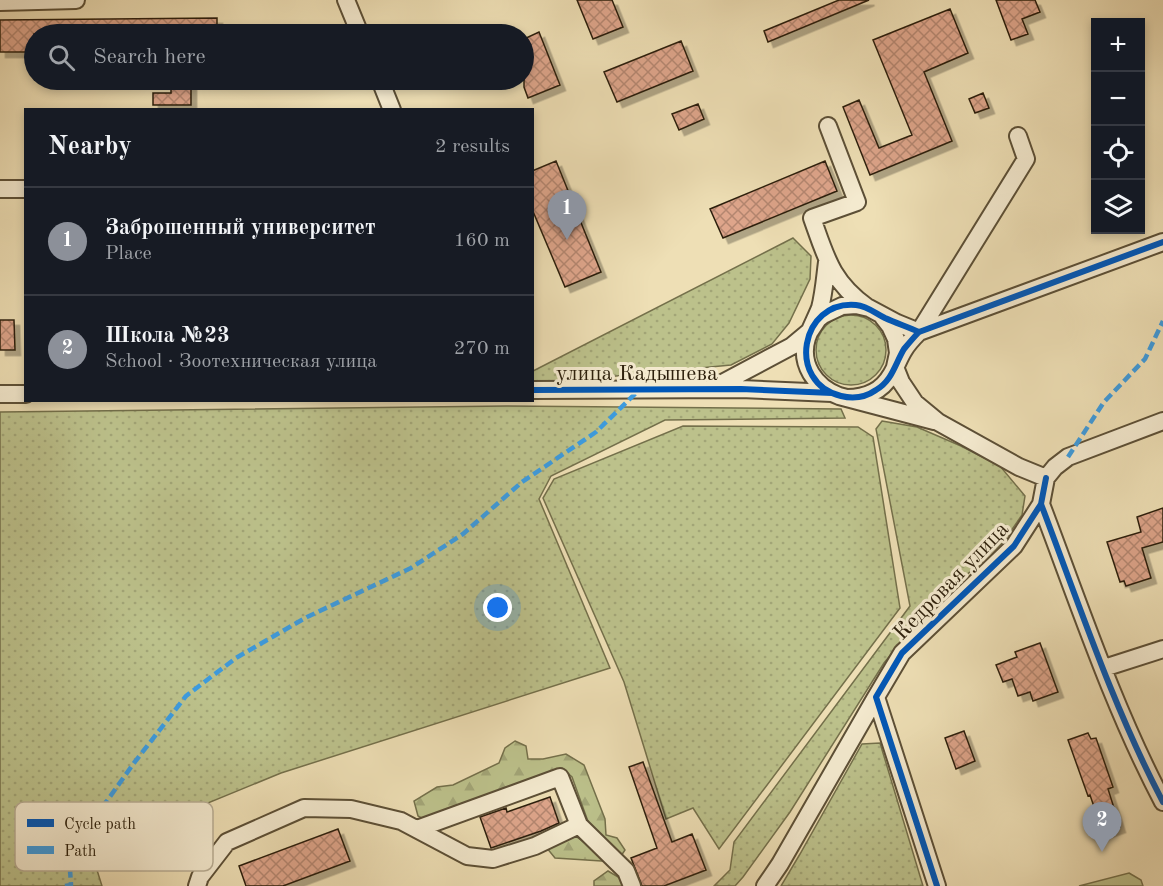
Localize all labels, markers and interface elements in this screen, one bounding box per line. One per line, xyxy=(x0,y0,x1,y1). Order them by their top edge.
map controls xyxy=(1091,18,1145,234)
button: + xyxy=(1091,18,1145,72)
search box xyxy=(24,24,534,90)
icon: search xyxy=(45,41,78,74)
text: Search here xyxy=(93,46,206,68)
button: − xyxy=(1091,72,1145,126)
button: locate xyxy=(1091,126,1145,180)
text: Nearby xyxy=(48,134,132,160)
text: 2 results xyxy=(435,137,510,157)
button: layers xyxy=(1091,180,1145,234)
pin: 1 xyxy=(548,190,586,240)
text: Заброшенный университет xyxy=(105,217,376,239)
text: 1 xyxy=(62,231,73,251)
text: 160 m xyxy=(454,231,510,251)
text: Place xyxy=(105,244,152,264)
text: Школа №23 xyxy=(105,325,230,347)
text: 2 xyxy=(62,339,73,359)
text: 270 m xyxy=(454,339,510,359)
text: School · Зоотехническая улица xyxy=(105,352,377,372)
street label: улица Кадышева xyxy=(556,363,718,385)
street label: Кедровая улица xyxy=(890,518,1013,645)
your location xyxy=(483,593,512,622)
legend xyxy=(15,802,213,871)
pin: 2 xyxy=(1082,802,1122,852)
text: Cycle path xyxy=(64,817,136,833)
text: Path xyxy=(64,844,97,860)

